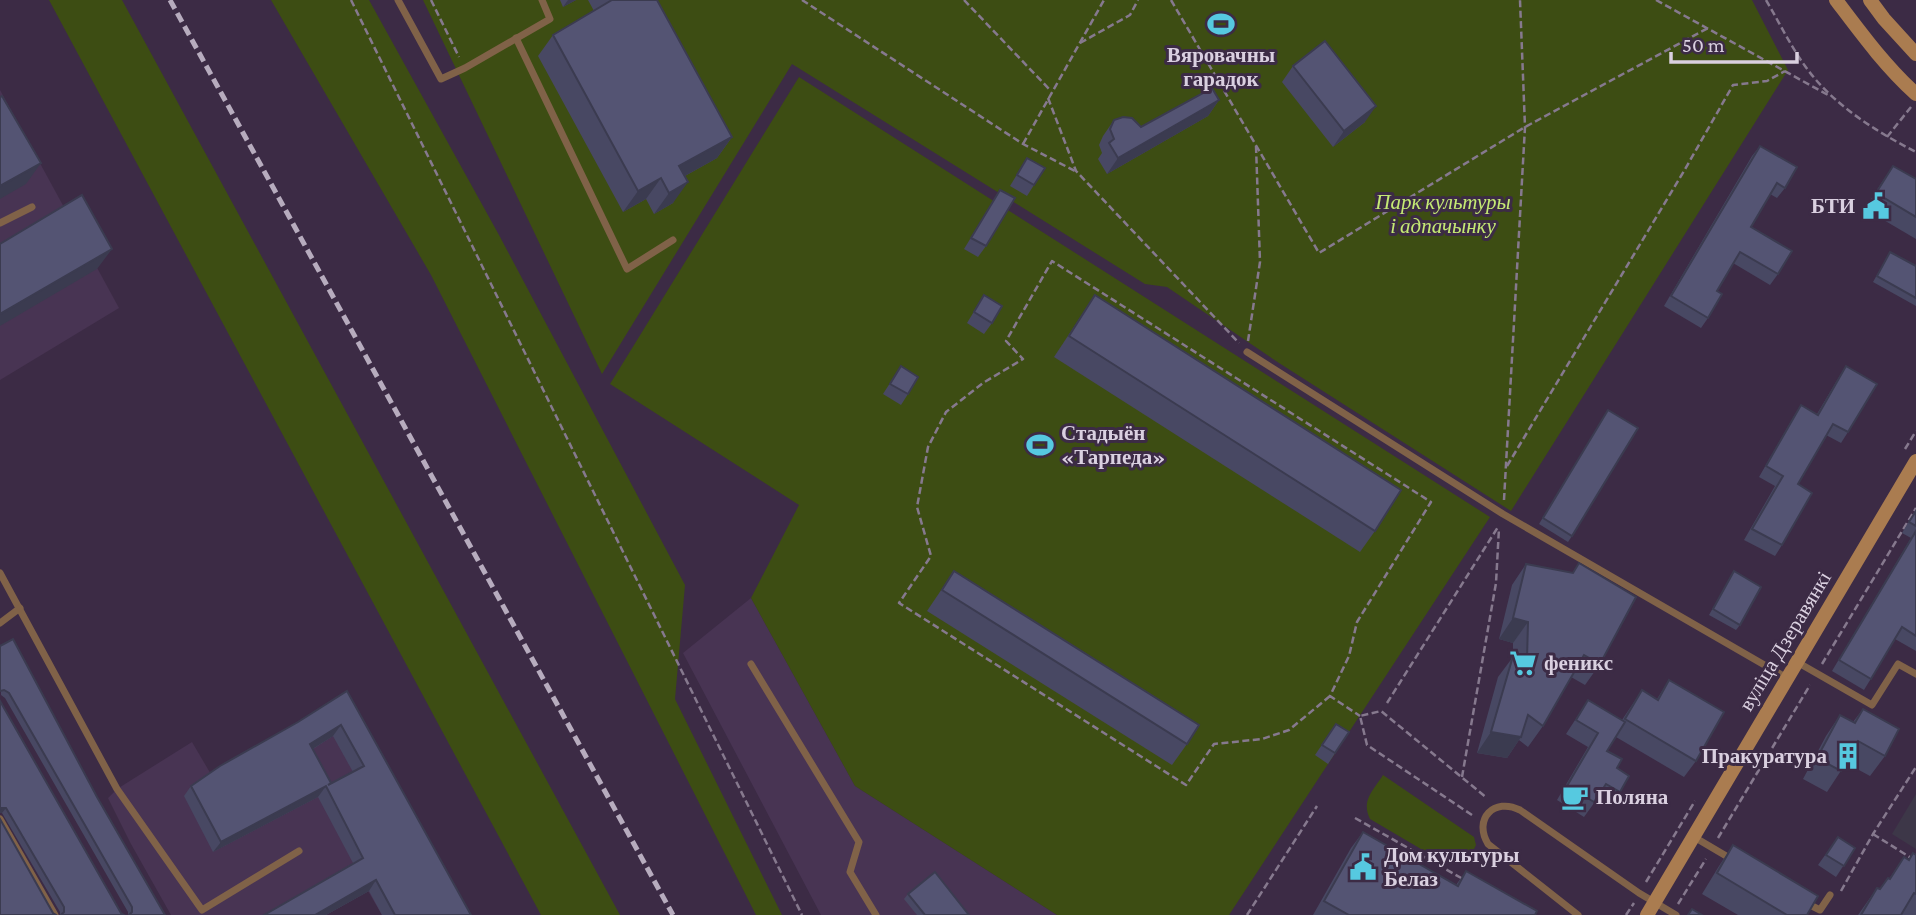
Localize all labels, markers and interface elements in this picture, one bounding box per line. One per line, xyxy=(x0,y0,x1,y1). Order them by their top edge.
sports icon: Вяровачны гарадок xyxy=(1206,9,1236,39)
scale bar xyxy=(1671,21,1797,65)
text: 50 m xyxy=(1682,33,1725,57)
place label: Вяровачны гарадок xyxy=(1167,43,1275,91)
park label: Парк культуры і адпачынку xyxy=(1374,190,1511,238)
public building icon: БТИ xyxy=(1861,191,1891,221)
place label: БТИ xyxy=(1811,194,1855,218)
place label: Стадыён «Тарпеда» xyxy=(1061,421,1165,469)
sports icon: Стадыён «Тарпеда» xyxy=(1025,430,1055,460)
street label: вуліца Дзеравянкі xyxy=(1734,567,1836,715)
supermarket icon: феникс xyxy=(1508,648,1538,678)
place label: феникс xyxy=(1544,651,1613,675)
building icon: Пракуратура xyxy=(1833,741,1863,771)
place label: Пракуратура xyxy=(1702,744,1827,768)
cafe icon: Поляна xyxy=(1560,782,1590,812)
place label: Поляна xyxy=(1596,785,1669,809)
place label: Дом культуры Белаз xyxy=(1384,843,1519,891)
public building icon: Дом культуры Белаз xyxy=(1348,852,1378,882)

